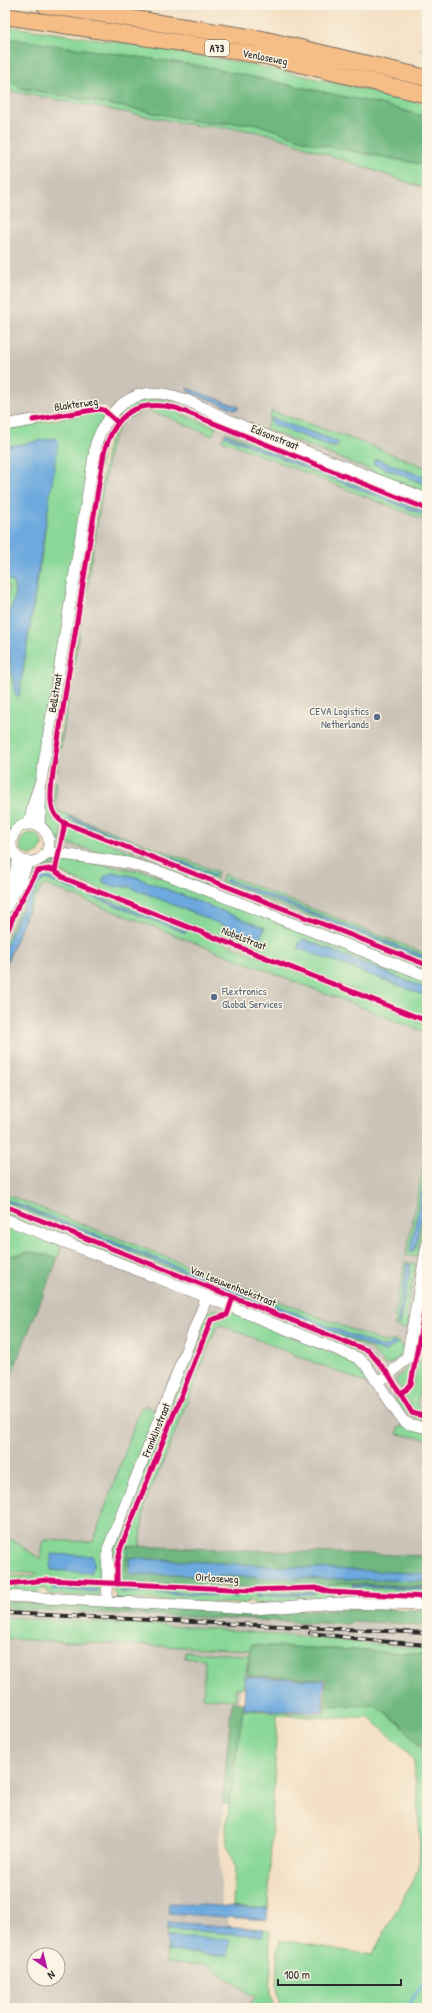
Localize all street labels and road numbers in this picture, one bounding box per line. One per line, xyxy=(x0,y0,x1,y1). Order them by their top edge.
road number: A73 xyxy=(205,40,229,56)
street label: Venloseweg xyxy=(241,46,289,68)
street label: Blakterweg xyxy=(53,394,99,414)
street label: Edisonstraat xyxy=(249,421,301,453)
street label: Bellstraat xyxy=(45,672,65,714)
street label: Nobelstraat xyxy=(220,923,269,953)
street label: Van Leeuwenhoekstraat xyxy=(188,1262,279,1310)
street label: Franklinstraat xyxy=(138,1401,173,1460)
street label: Oirloseweg xyxy=(195,1570,239,1586)

